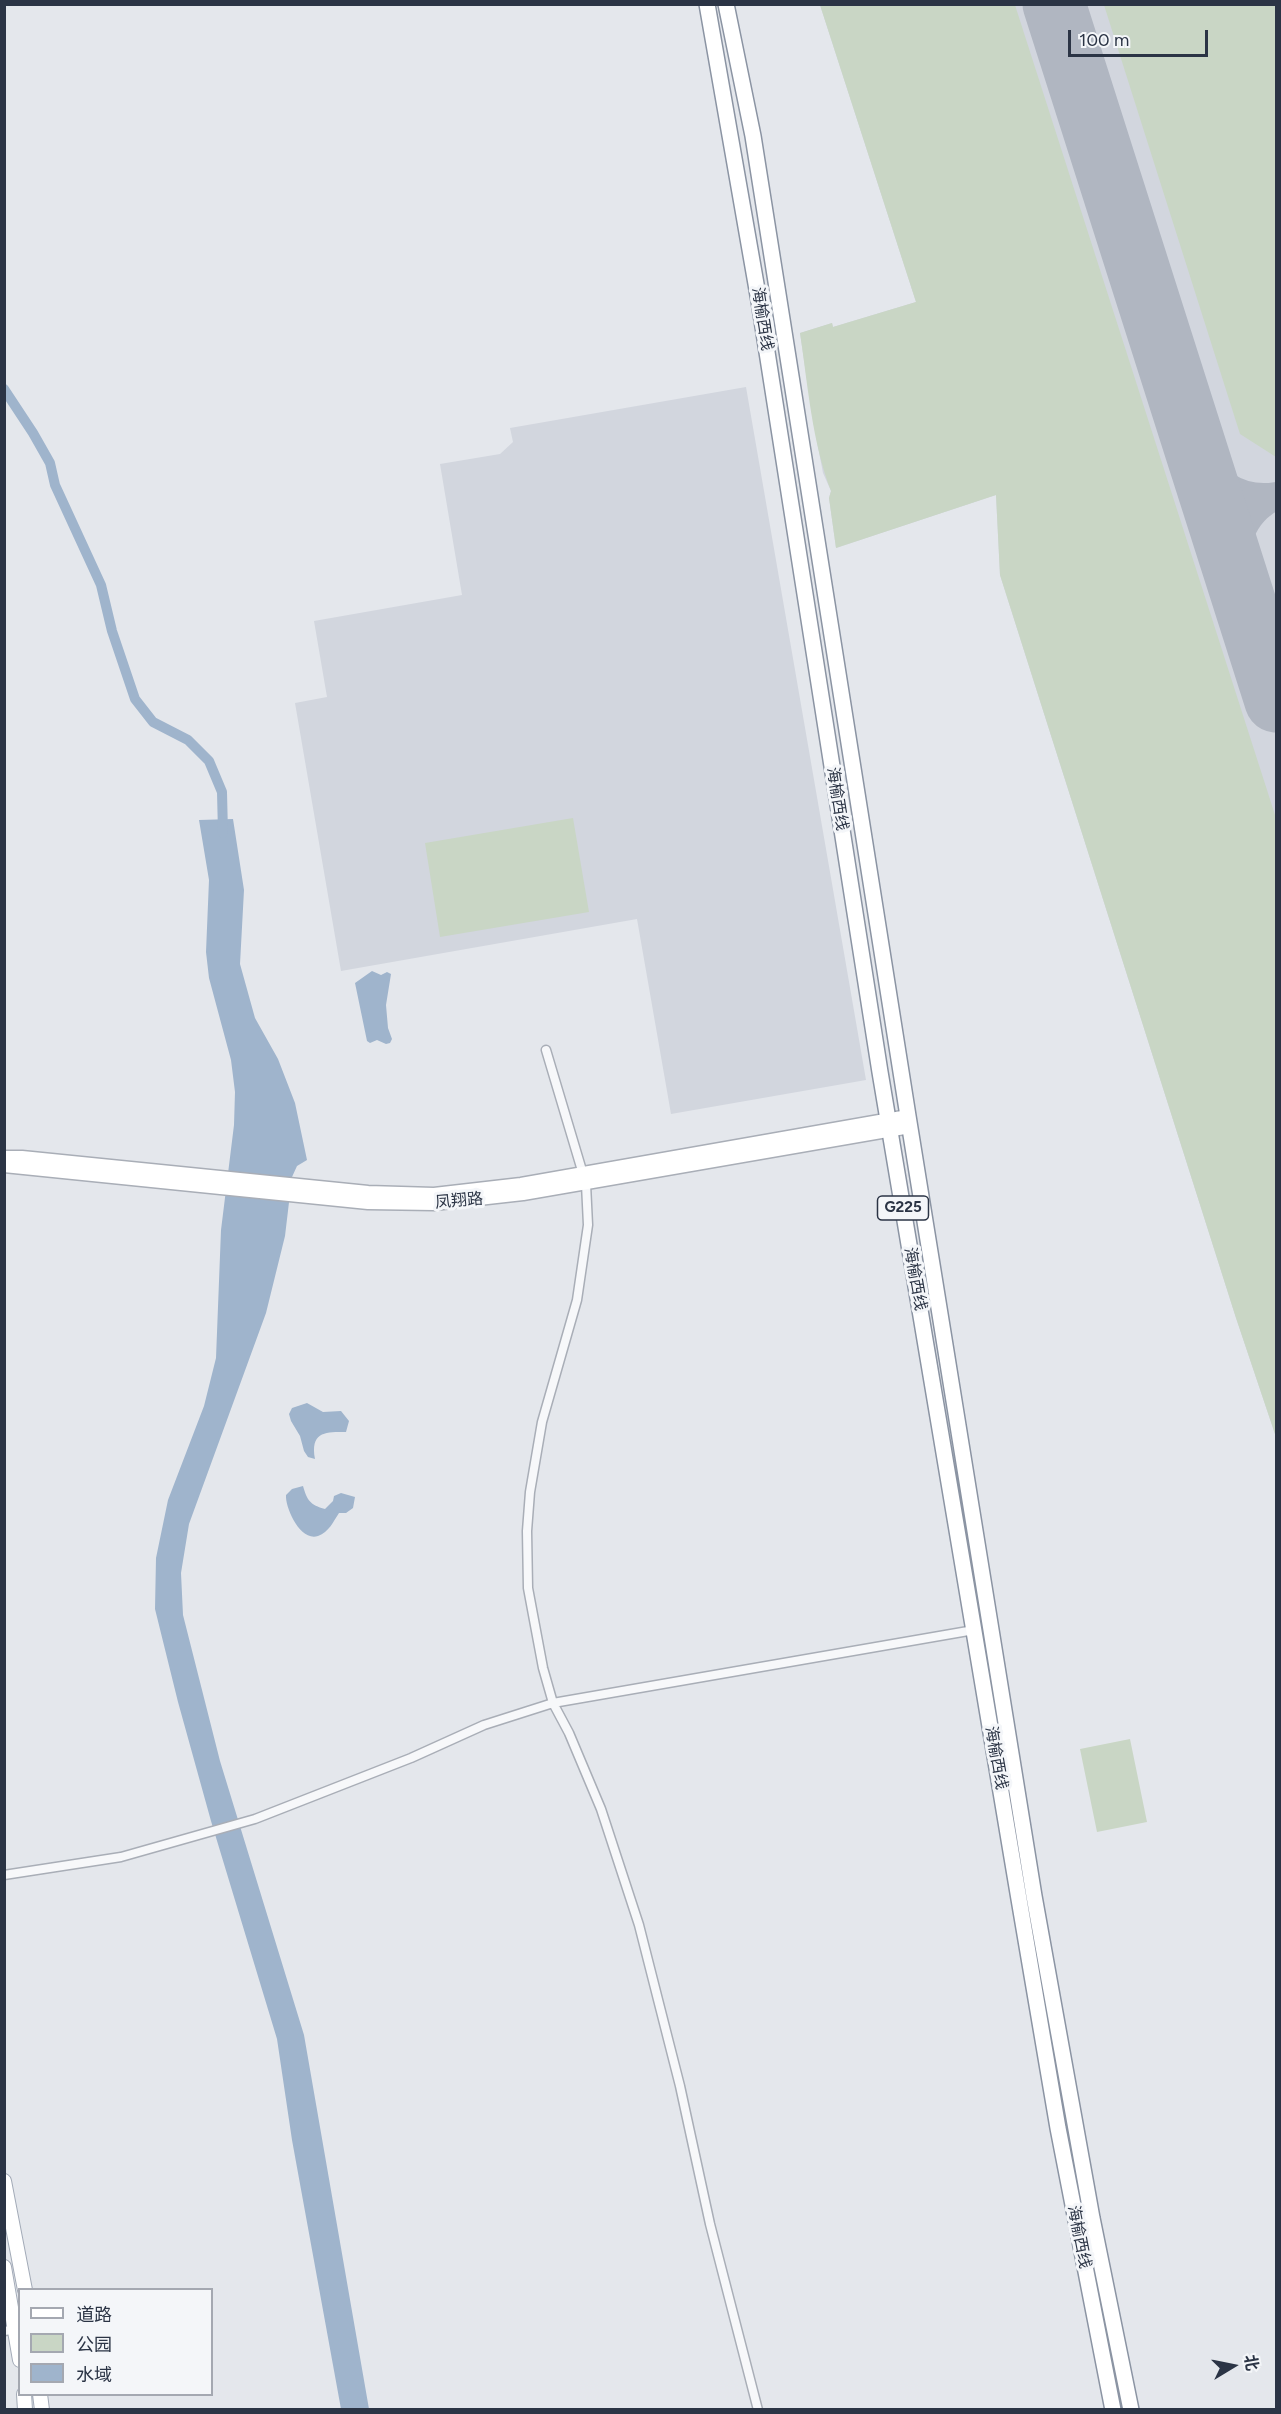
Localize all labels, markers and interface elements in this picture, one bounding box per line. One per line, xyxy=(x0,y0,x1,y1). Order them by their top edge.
scale bar xyxy=(1071,18,1210,56)
text: 100 m xyxy=(1079,29,1129,51)
street label: 海榆西线 xyxy=(748,286,776,352)
street label: 海榆西线 xyxy=(823,766,851,832)
street label: 凤翔路 xyxy=(434,1189,484,1213)
road number: G225 xyxy=(878,1196,928,1220)
street label: 海榆西线 xyxy=(900,1246,930,1312)
street label: 海榆西线 xyxy=(981,1725,1011,1791)
street label: 海榆西线 xyxy=(1063,2204,1095,2270)
legend xyxy=(18,2288,213,2396)
text: 道路 xyxy=(76,2304,112,2326)
text: 公园 xyxy=(76,2334,112,2356)
north arrow xyxy=(1203,2336,1263,2396)
text: 北 xyxy=(1240,2353,1262,2372)
text: 水域 xyxy=(76,2364,112,2386)

